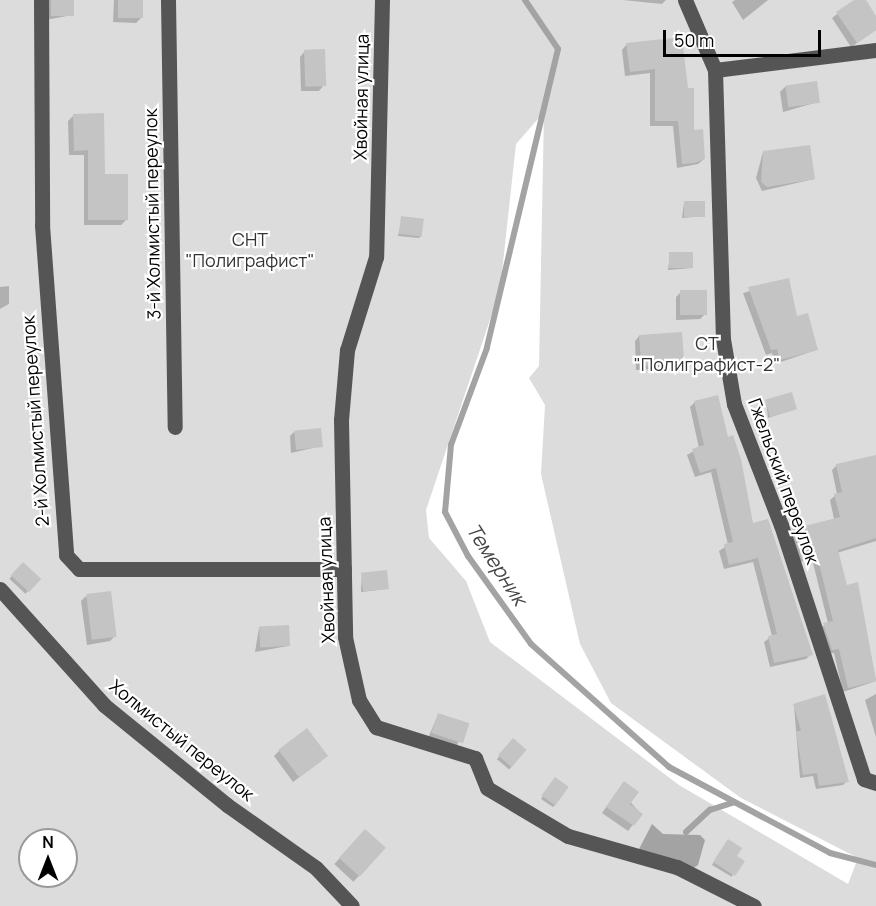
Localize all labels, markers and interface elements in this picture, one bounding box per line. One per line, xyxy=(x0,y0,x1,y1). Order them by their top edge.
scale bar xyxy=(666,18,824,56)
text: 50 m xyxy=(674,28,714,52)
street label: Хвойная улица xyxy=(349,34,373,160)
street label: 3-й Холмистый переулок xyxy=(139,108,165,320)
park label: СНТ "Полиграфист" xyxy=(186,229,314,272)
street label: 2-й Холмистый переулок xyxy=(17,315,53,527)
park label: СТ "Полиграфист-2" xyxy=(634,333,780,376)
street label: Гжельский переулок xyxy=(744,395,824,567)
street label: Хвойная улица xyxy=(313,516,339,644)
water label: Темерник xyxy=(462,519,532,609)
street label: Холмистый переулок xyxy=(105,675,259,805)
north arrow xyxy=(18,828,78,888)
text: N xyxy=(42,831,54,853)

